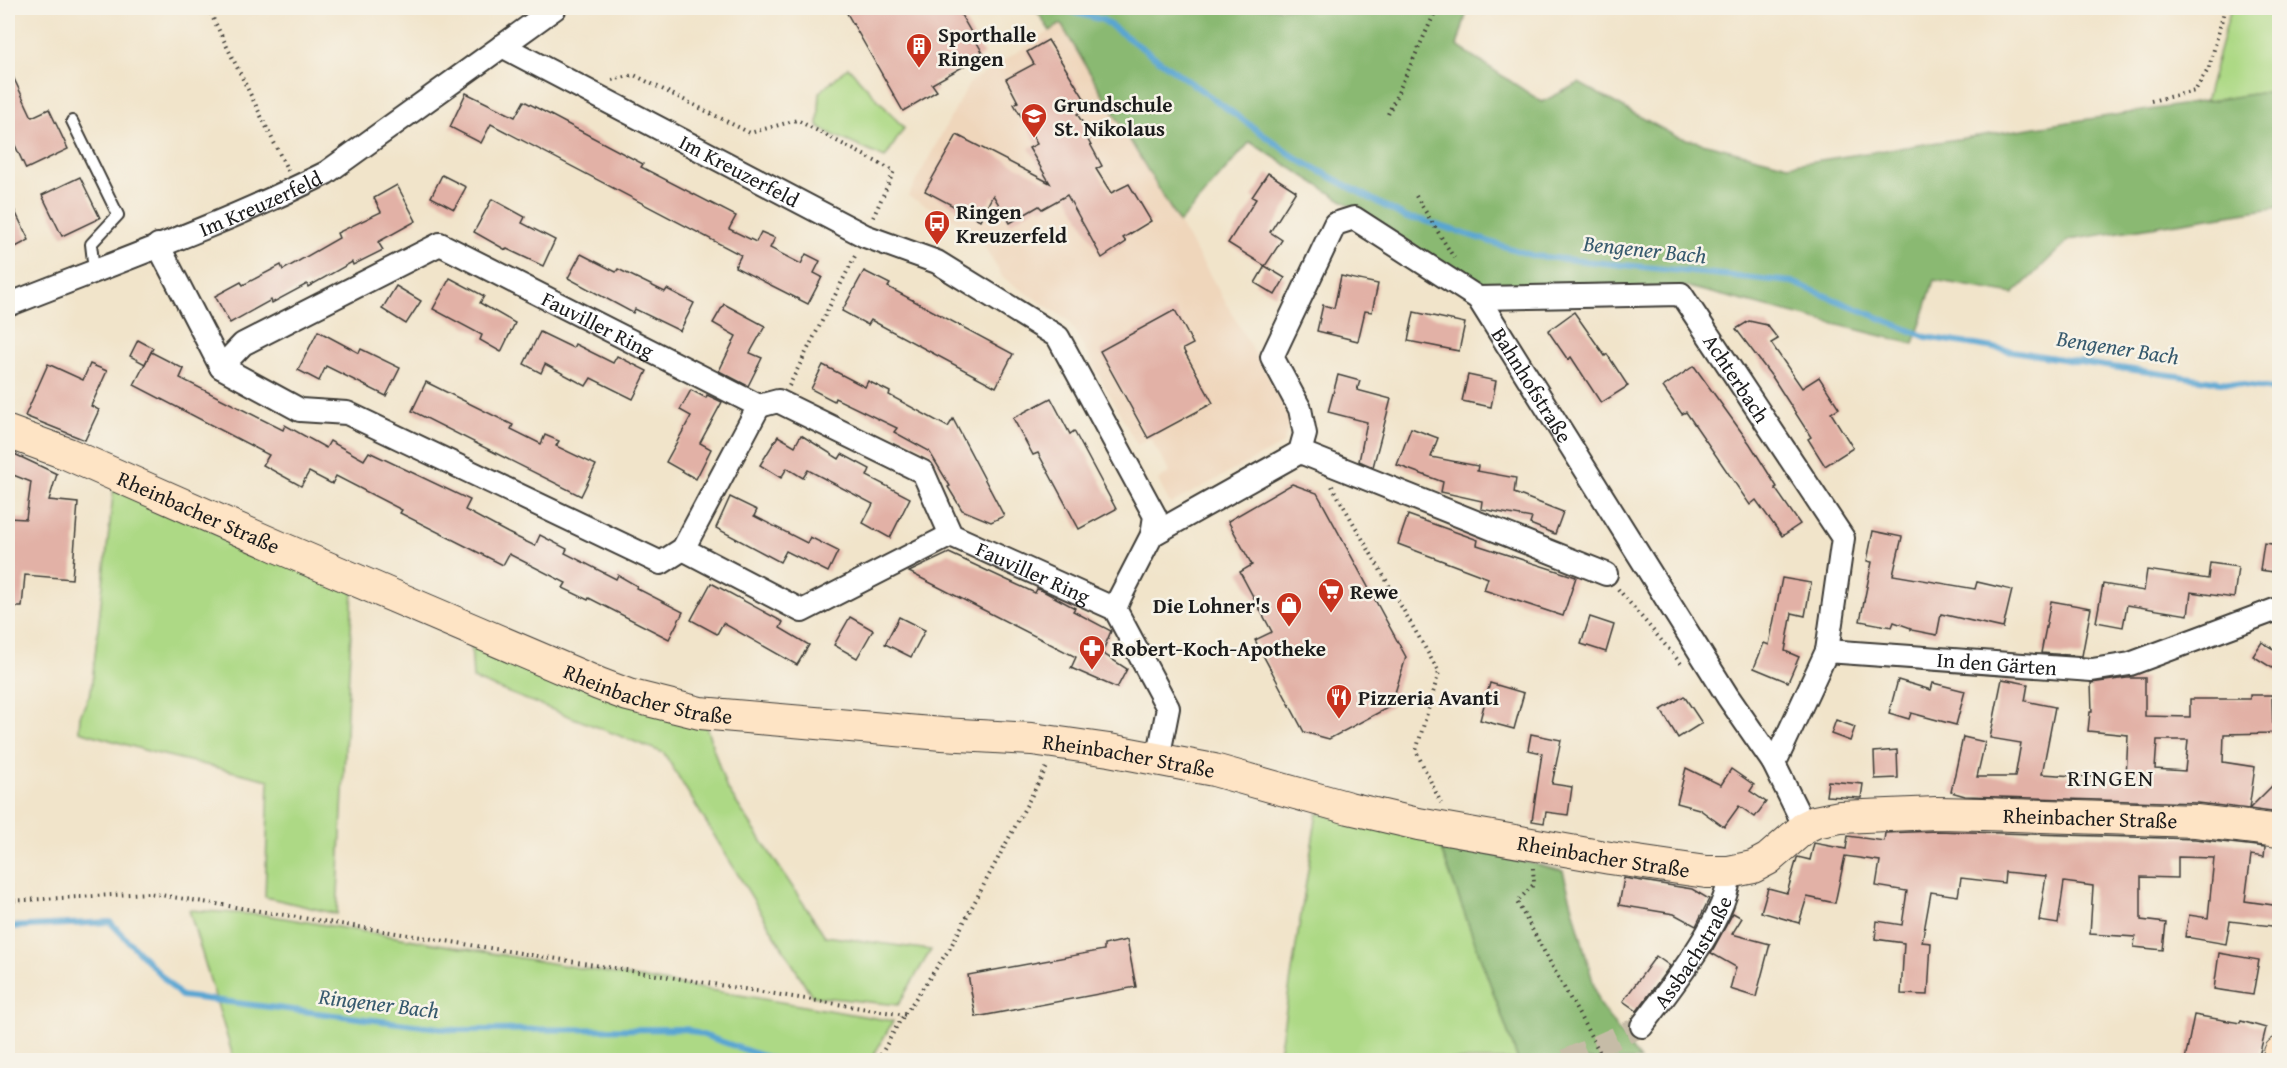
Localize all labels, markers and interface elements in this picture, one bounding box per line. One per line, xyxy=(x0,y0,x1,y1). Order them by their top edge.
place label: Sporthalle Ringen xyxy=(938,19,1036,74)
building icon: Sporthalle Ringen xyxy=(904,31,934,69)
place label: Grundschule St. Nikolaus xyxy=(1054,89,1173,144)
school or university icon: Grundschule St. Nikolaus xyxy=(1019,101,1049,139)
street label: Im Kreuzerfeld xyxy=(674,126,806,215)
street label: Im Kreuzerfeld xyxy=(194,162,328,244)
place label: Ringen Kreuzerfeld xyxy=(956,196,1067,251)
bus stop icon: Ringen Kreuzerfeld xyxy=(922,208,952,246)
water label: Bengener Bach xyxy=(1581,227,1708,271)
street label: Fauviller Ring xyxy=(536,283,660,366)
street label: Bahnhofstraße xyxy=(1484,321,1580,449)
water label: Bengener Bach xyxy=(2054,321,2181,372)
street label: Achterbach xyxy=(1696,327,1778,429)
street label: Rheinbacher Straße xyxy=(113,462,285,561)
street label: Fauviller Ring xyxy=(971,533,1096,612)
supermarket icon: Rewe xyxy=(1316,576,1346,614)
place label: Rewe xyxy=(1350,576,1398,607)
place label: Die Lohner's xyxy=(1153,590,1270,621)
shop icon: Die Lohner's xyxy=(1274,590,1304,628)
pharmacy icon: Robert-Koch-Apotheke xyxy=(1077,633,1107,671)
place label: Robert-Koch-Apotheke xyxy=(1112,633,1326,664)
street label: In den Gärten xyxy=(1936,643,2058,683)
street label: Rheinbacher Straße xyxy=(559,655,734,731)
restaurant icon: Pizzeria Avanti xyxy=(1324,682,1354,720)
place label: Pizzeria Avanti xyxy=(1358,682,1499,713)
street label: Rheinbacher Straße xyxy=(1041,725,1218,785)
district label: RINGEN xyxy=(2067,760,2155,795)
street label: Rheinbacher Straße xyxy=(2002,799,2178,836)
street label: Rheinbacher Straße xyxy=(1515,826,1692,885)
street label: Assbachstraße xyxy=(1646,891,1739,1014)
water label: Ringener Bach xyxy=(316,980,441,1026)

